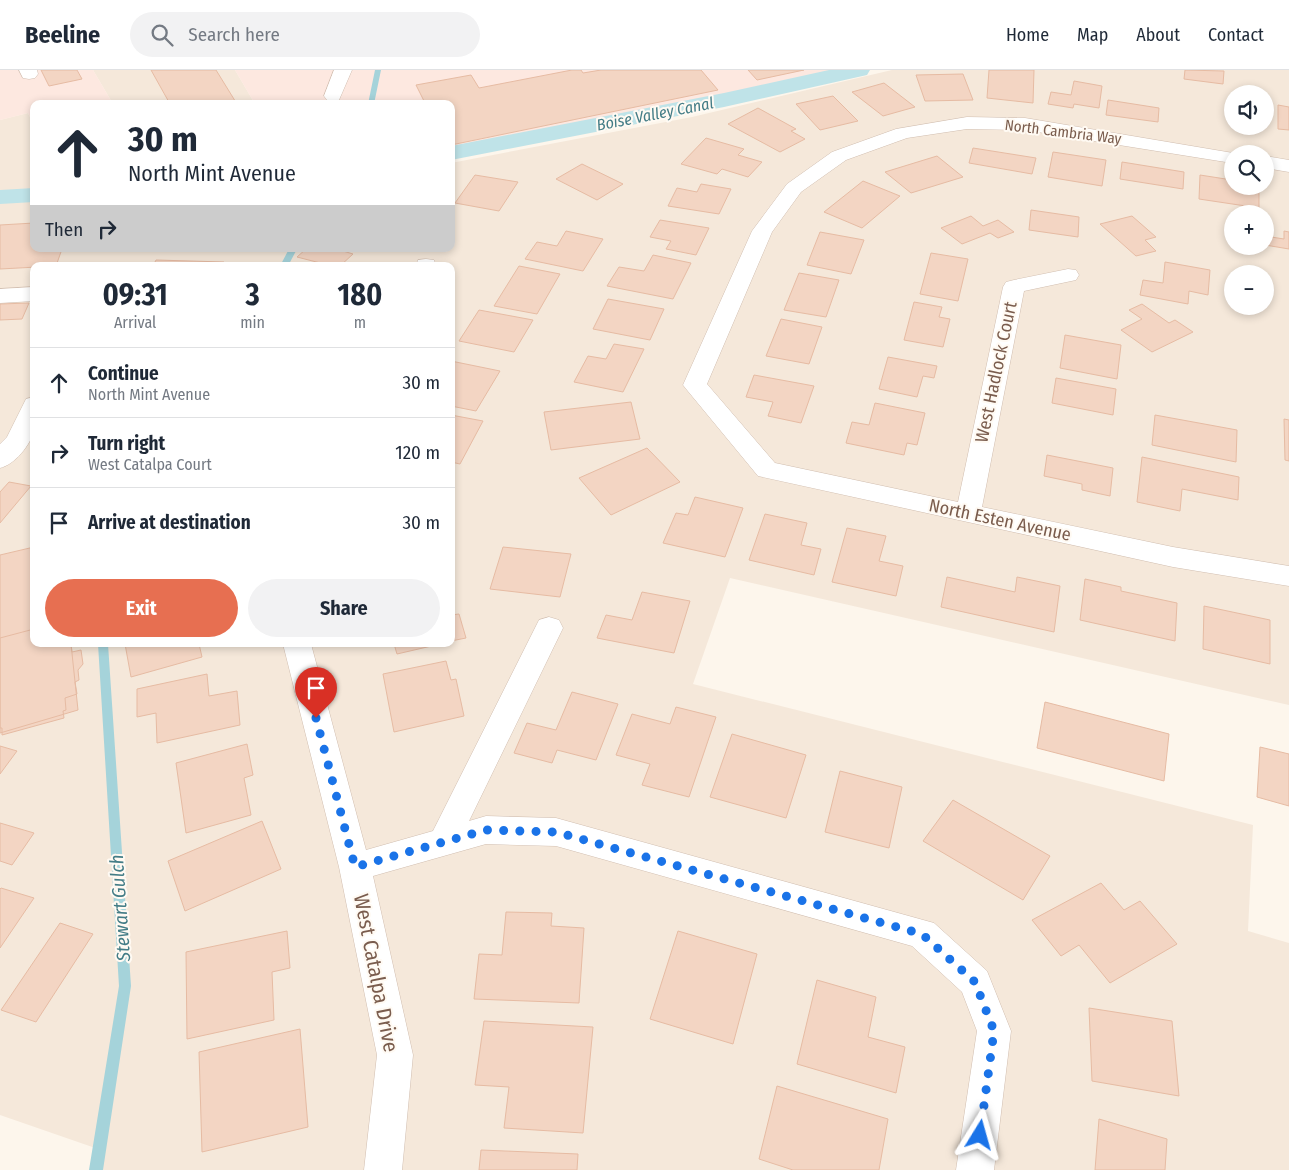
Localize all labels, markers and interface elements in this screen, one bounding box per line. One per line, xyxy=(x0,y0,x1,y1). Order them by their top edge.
search box xyxy=(130,12,480,57)
text: Beeline xyxy=(25,21,100,49)
icon: search xyxy=(148,21,176,49)
text: Search here xyxy=(188,23,280,46)
text: Home xyxy=(1006,24,1049,46)
text: Map xyxy=(1077,24,1108,46)
text: About xyxy=(1136,24,1180,46)
text: Contact xyxy=(1208,24,1264,46)
map controls xyxy=(1224,85,1274,315)
button: sound xyxy=(1224,85,1274,135)
water label: Boise Valley Canal xyxy=(595,93,715,135)
street label: North Cambria Way xyxy=(1004,116,1123,148)
text: 30 m xyxy=(128,118,198,160)
icon: ahead xyxy=(45,120,110,185)
button: search xyxy=(1224,145,1274,195)
text: North Mint Avenue xyxy=(128,160,296,187)
button: + xyxy=(1224,205,1274,255)
icon: right xyxy=(93,215,121,243)
text: Then xyxy=(45,218,83,241)
button: − xyxy=(1224,265,1274,315)
text: 09:31 xyxy=(103,277,168,313)
text: 3 xyxy=(246,277,260,313)
text: 180 xyxy=(338,277,382,313)
street label: West Hadlock Court xyxy=(970,299,1022,445)
text: Arrival xyxy=(114,313,156,332)
text: min xyxy=(240,313,265,332)
text: m xyxy=(354,313,366,332)
text: Continue xyxy=(88,362,159,385)
icon: ahead xyxy=(45,369,73,397)
text: 30 m xyxy=(402,371,440,394)
text: North Mint Avenue xyxy=(88,385,210,404)
text: Turn right xyxy=(88,432,165,455)
icon: right xyxy=(45,439,73,467)
text: 120 m xyxy=(395,441,440,464)
text: West Catalpa Court xyxy=(88,455,212,474)
street label: North Esten Avenue xyxy=(927,494,1073,546)
icon: arrive xyxy=(45,509,73,537)
text: Arrive at destination xyxy=(88,511,251,534)
text: 30 m xyxy=(402,511,440,534)
button: Exit xyxy=(45,579,238,637)
button: Share xyxy=(248,579,440,637)
pin xyxy=(295,667,337,718)
icon: arrive xyxy=(302,674,330,702)
water label: Stewart Gulch xyxy=(105,854,135,963)
street label: West Catalpa Drive xyxy=(348,892,404,1054)
position arrow xyxy=(953,1108,1005,1160)

